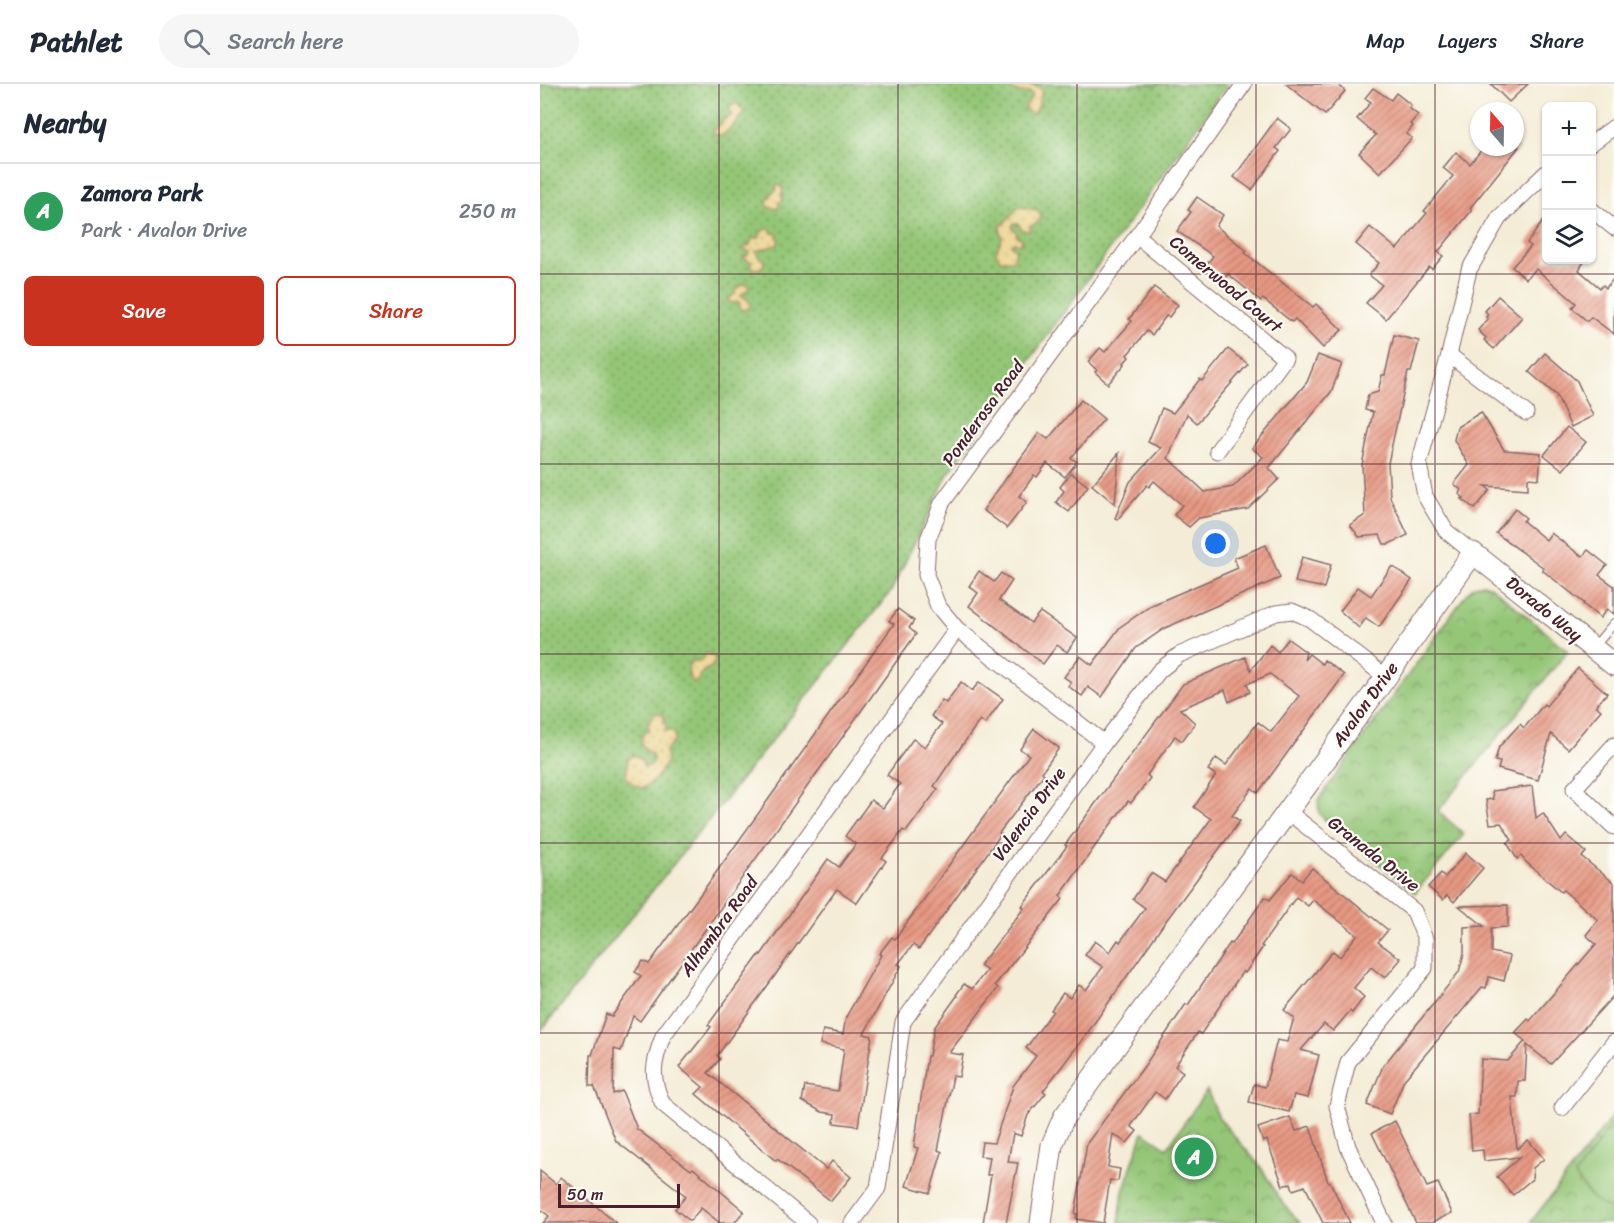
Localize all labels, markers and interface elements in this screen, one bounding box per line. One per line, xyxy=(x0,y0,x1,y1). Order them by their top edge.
search box xyxy=(159,14,579,68)
text: Pathlet xyxy=(30,17,123,66)
text: Search here xyxy=(228,22,343,61)
text: Map xyxy=(1366,22,1405,60)
text: Layers xyxy=(1438,22,1497,60)
text: Share xyxy=(1530,22,1584,60)
icon: search xyxy=(180,25,213,58)
text: Nearby xyxy=(24,100,106,146)
north arrow xyxy=(1470,102,1524,156)
map controls xyxy=(1542,102,1596,264)
button: + xyxy=(1542,102,1596,156)
button: − xyxy=(1542,156,1596,210)
text: Zamora Park xyxy=(81,174,203,213)
text: A xyxy=(37,194,50,229)
text: 250 m xyxy=(459,194,516,229)
button: layers xyxy=(1542,210,1596,264)
text: Park · Avalon Drive xyxy=(81,213,247,248)
street label: Comerwood Court xyxy=(1162,227,1291,342)
button: Save xyxy=(24,276,264,346)
button: Share xyxy=(276,276,516,346)
street label: Ponderosa Road xyxy=(933,352,1034,473)
your location xyxy=(1201,529,1230,558)
street label: Dorado Way xyxy=(1498,568,1590,651)
street label: Avalon Drive xyxy=(1322,655,1407,754)
street label: Valencia Drive xyxy=(984,760,1075,868)
street label: Granada Drive xyxy=(1321,807,1427,901)
street label: Alhambra Road xyxy=(671,867,768,984)
pin: A xyxy=(1174,1134,1214,1180)
text: 50 m xyxy=(567,1180,603,1209)
scale bar xyxy=(558,1181,680,1208)

